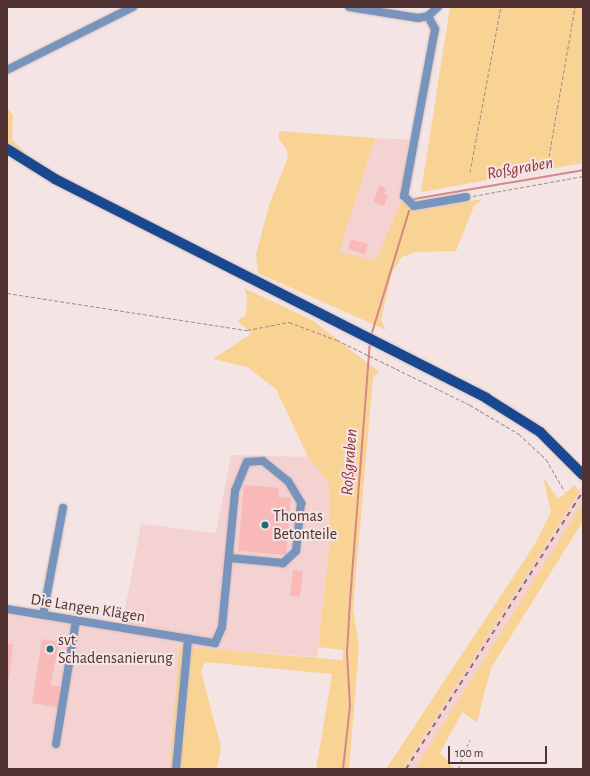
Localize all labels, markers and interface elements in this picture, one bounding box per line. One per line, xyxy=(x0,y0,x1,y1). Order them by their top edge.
water label: Roßgraben xyxy=(485,152,555,184)
water label: Roßgraben xyxy=(336,428,362,496)
place label: Thomas Betonteile xyxy=(273,506,337,544)
marker: Thomas Betonteile xyxy=(260,520,270,530)
street label: Die Langen Klägen xyxy=(29,589,147,627)
place label: svt Schadensanierung xyxy=(58,630,173,668)
marker: svt Schadensanierung xyxy=(45,644,55,654)
scale bar xyxy=(450,738,549,764)
text: 100 m xyxy=(455,747,483,759)

